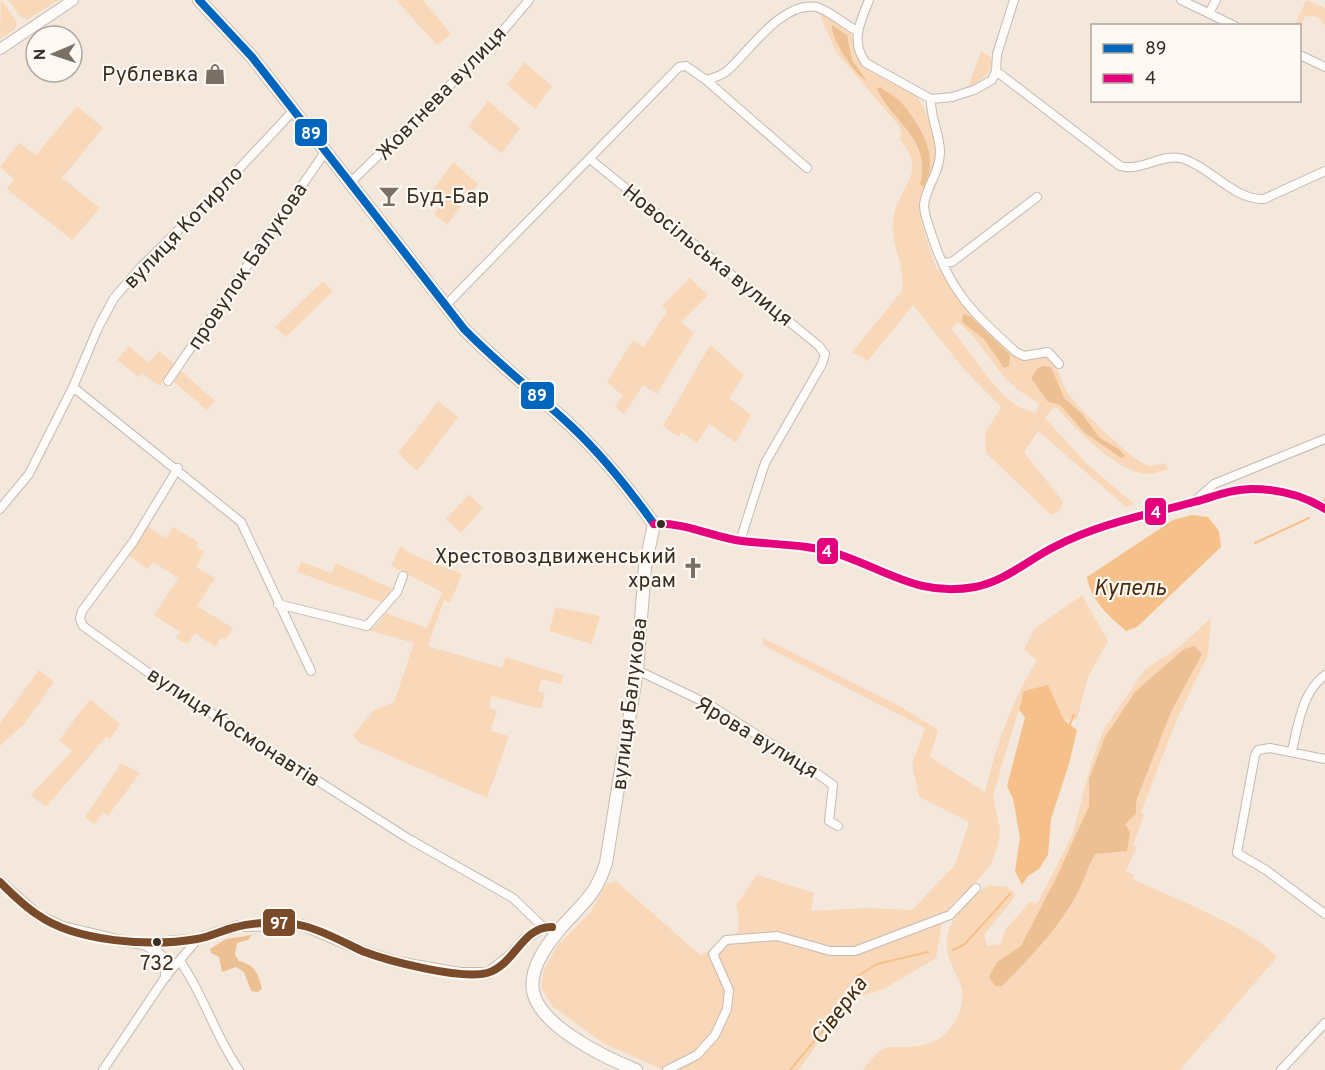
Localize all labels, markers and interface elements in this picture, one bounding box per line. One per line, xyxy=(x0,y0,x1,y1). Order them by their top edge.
street label: Жовтнева вулиця xyxy=(371,21,513,167)
north arrow xyxy=(24,24,84,84)
legend xyxy=(1091,24,1301,102)
text: 89 xyxy=(1145,38,1166,61)
text: N xyxy=(31,48,51,61)
place label: Рублевка xyxy=(102,62,198,89)
shop icon: Рублевка xyxy=(203,62,227,86)
text: 4 xyxy=(1145,68,1156,91)
line badge: 89 xyxy=(294,118,328,147)
text: 89 xyxy=(301,125,321,145)
street label: вулиця Котирло xyxy=(118,161,250,295)
street label: провулок Балукова xyxy=(182,178,314,356)
street label: Новосільська вулиця xyxy=(616,179,798,333)
bar icon: Буд-Бар xyxy=(377,184,401,208)
place label: Буд-Бар xyxy=(406,184,489,211)
line badge: 89 xyxy=(520,381,555,410)
text: 89 xyxy=(527,387,547,407)
line badge: 4 xyxy=(1144,497,1167,526)
text: 4 xyxy=(1151,504,1161,524)
unlabelled marker xyxy=(655,518,667,530)
line badge: 4 xyxy=(816,537,839,565)
text: 4 xyxy=(822,543,832,563)
place label: Хрестовоздвиженський храм xyxy=(435,544,676,595)
church icon: Хрестовоздвиженський храм xyxy=(681,556,705,580)
water label: Купель xyxy=(1094,576,1166,603)
street label: вулиця Балукова xyxy=(607,617,654,792)
street label: вулиця Космонавтів xyxy=(141,662,325,794)
street label: Ярова вулиця xyxy=(690,691,823,786)
line badge: 97 xyxy=(262,908,296,937)
text: 97 xyxy=(270,915,288,935)
marker: 732 xyxy=(151,936,163,948)
place label: 732 xyxy=(140,952,174,978)
water label: Сіверка xyxy=(806,972,875,1051)

